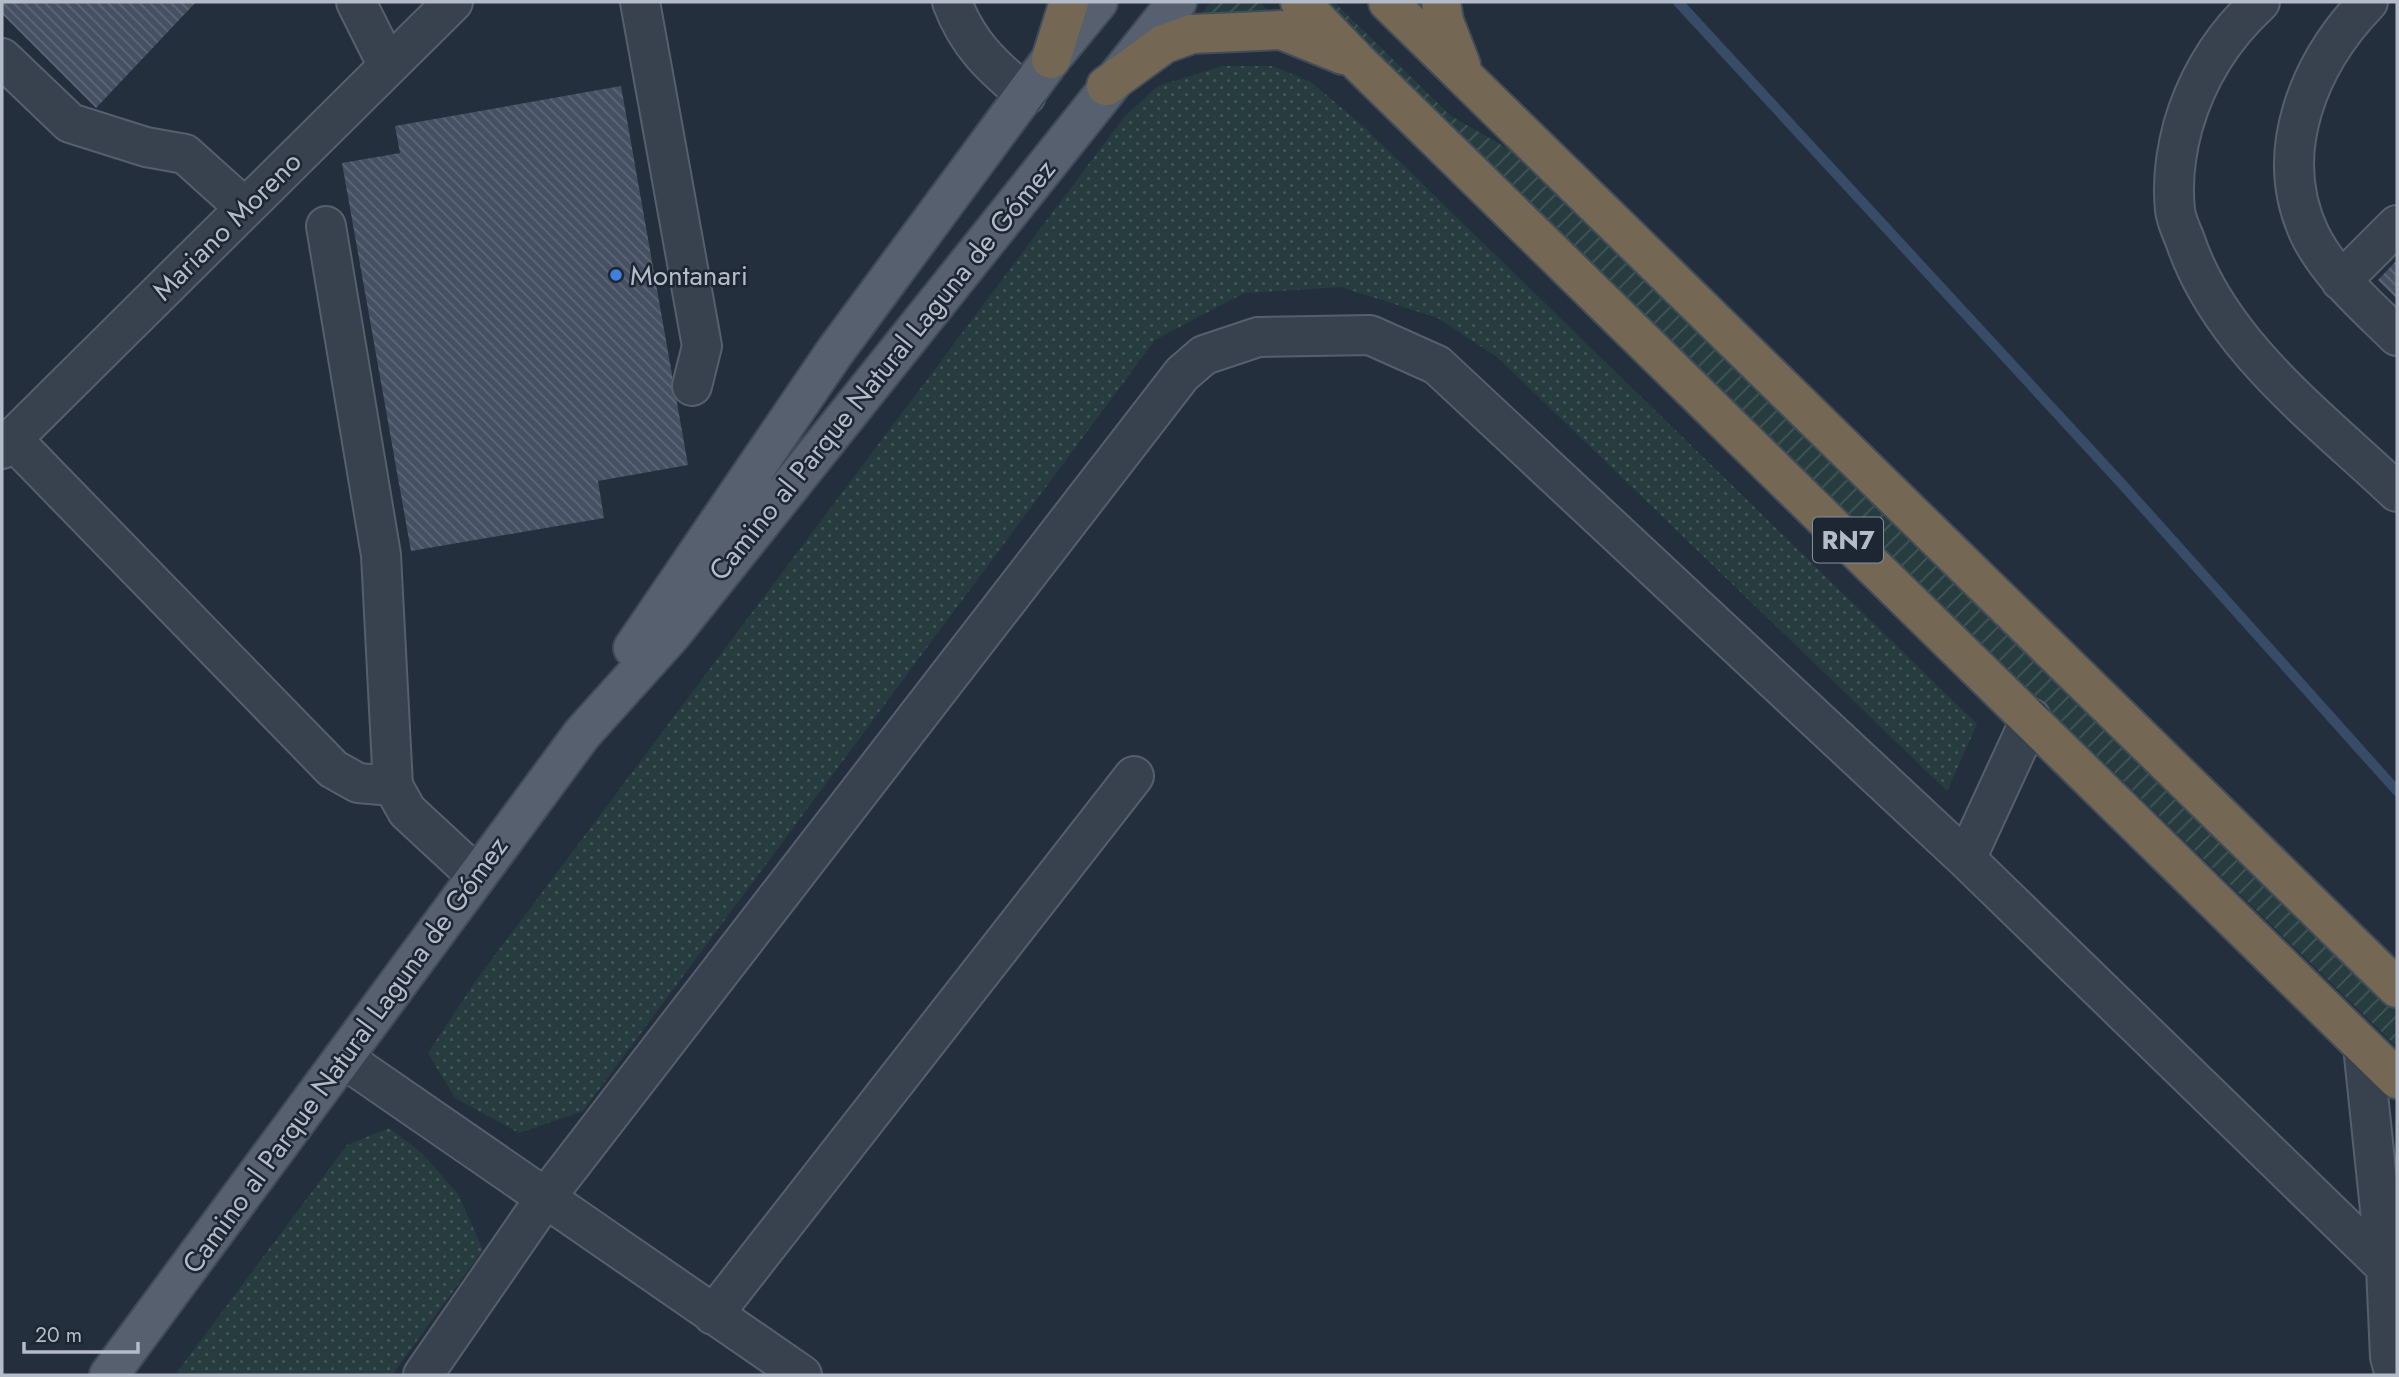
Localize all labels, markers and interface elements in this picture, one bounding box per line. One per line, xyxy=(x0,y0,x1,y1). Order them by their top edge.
street label: Mariano Moreno xyxy=(143,142,311,310)
street label: Camino al Parque Natural Laguna de Gómez xyxy=(699,151,1065,589)
place label: Montanari xyxy=(630,255,748,296)
marker: Montanari xyxy=(608,267,624,283)
road number: RN7 xyxy=(1813,518,1883,562)
street label: Camino al Parque Natural Laguna de Gómez xyxy=(172,828,518,1282)
scale bar xyxy=(24,1310,138,1354)
text: 20 m xyxy=(35,1320,82,1350)

